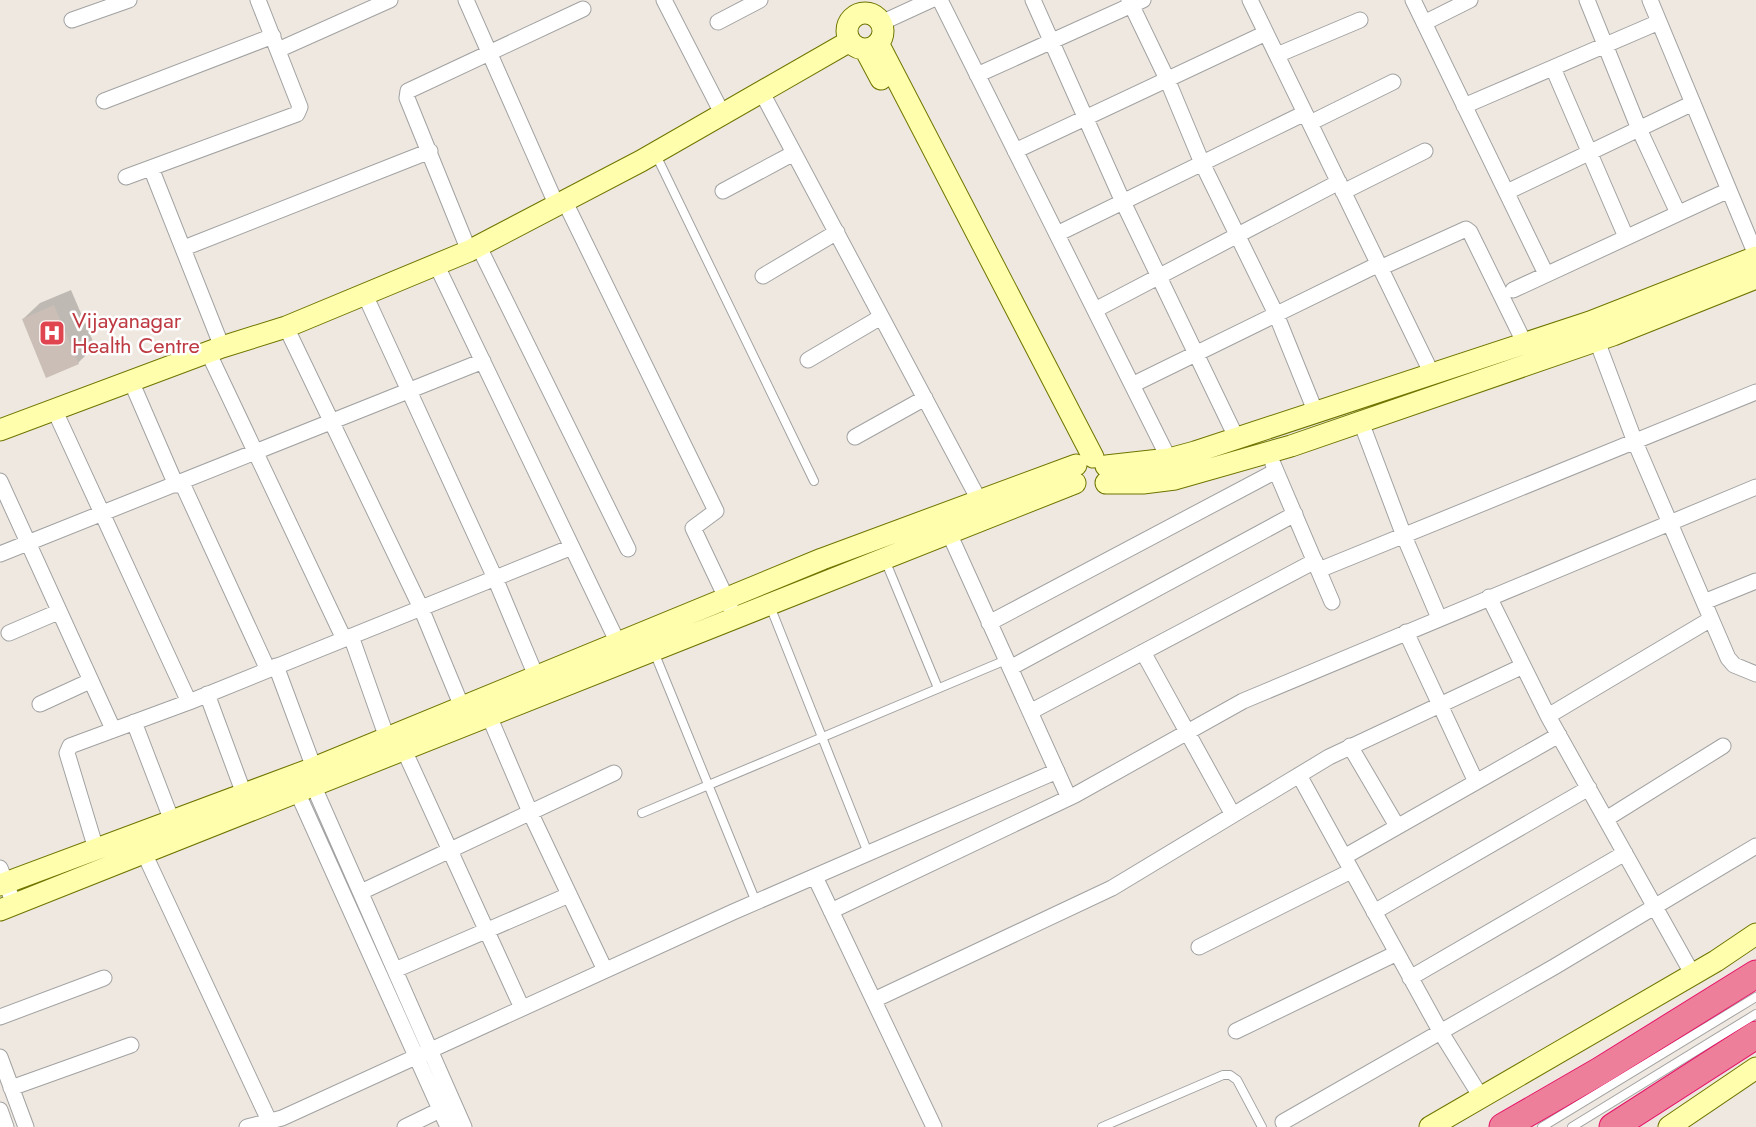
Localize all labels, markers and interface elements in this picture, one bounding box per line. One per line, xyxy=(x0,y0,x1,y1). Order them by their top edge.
place label: Vijayanagar Health Centre xyxy=(72,304,200,361)
hospital icon: Vijayanagar Health Centre xyxy=(37,318,67,348)

